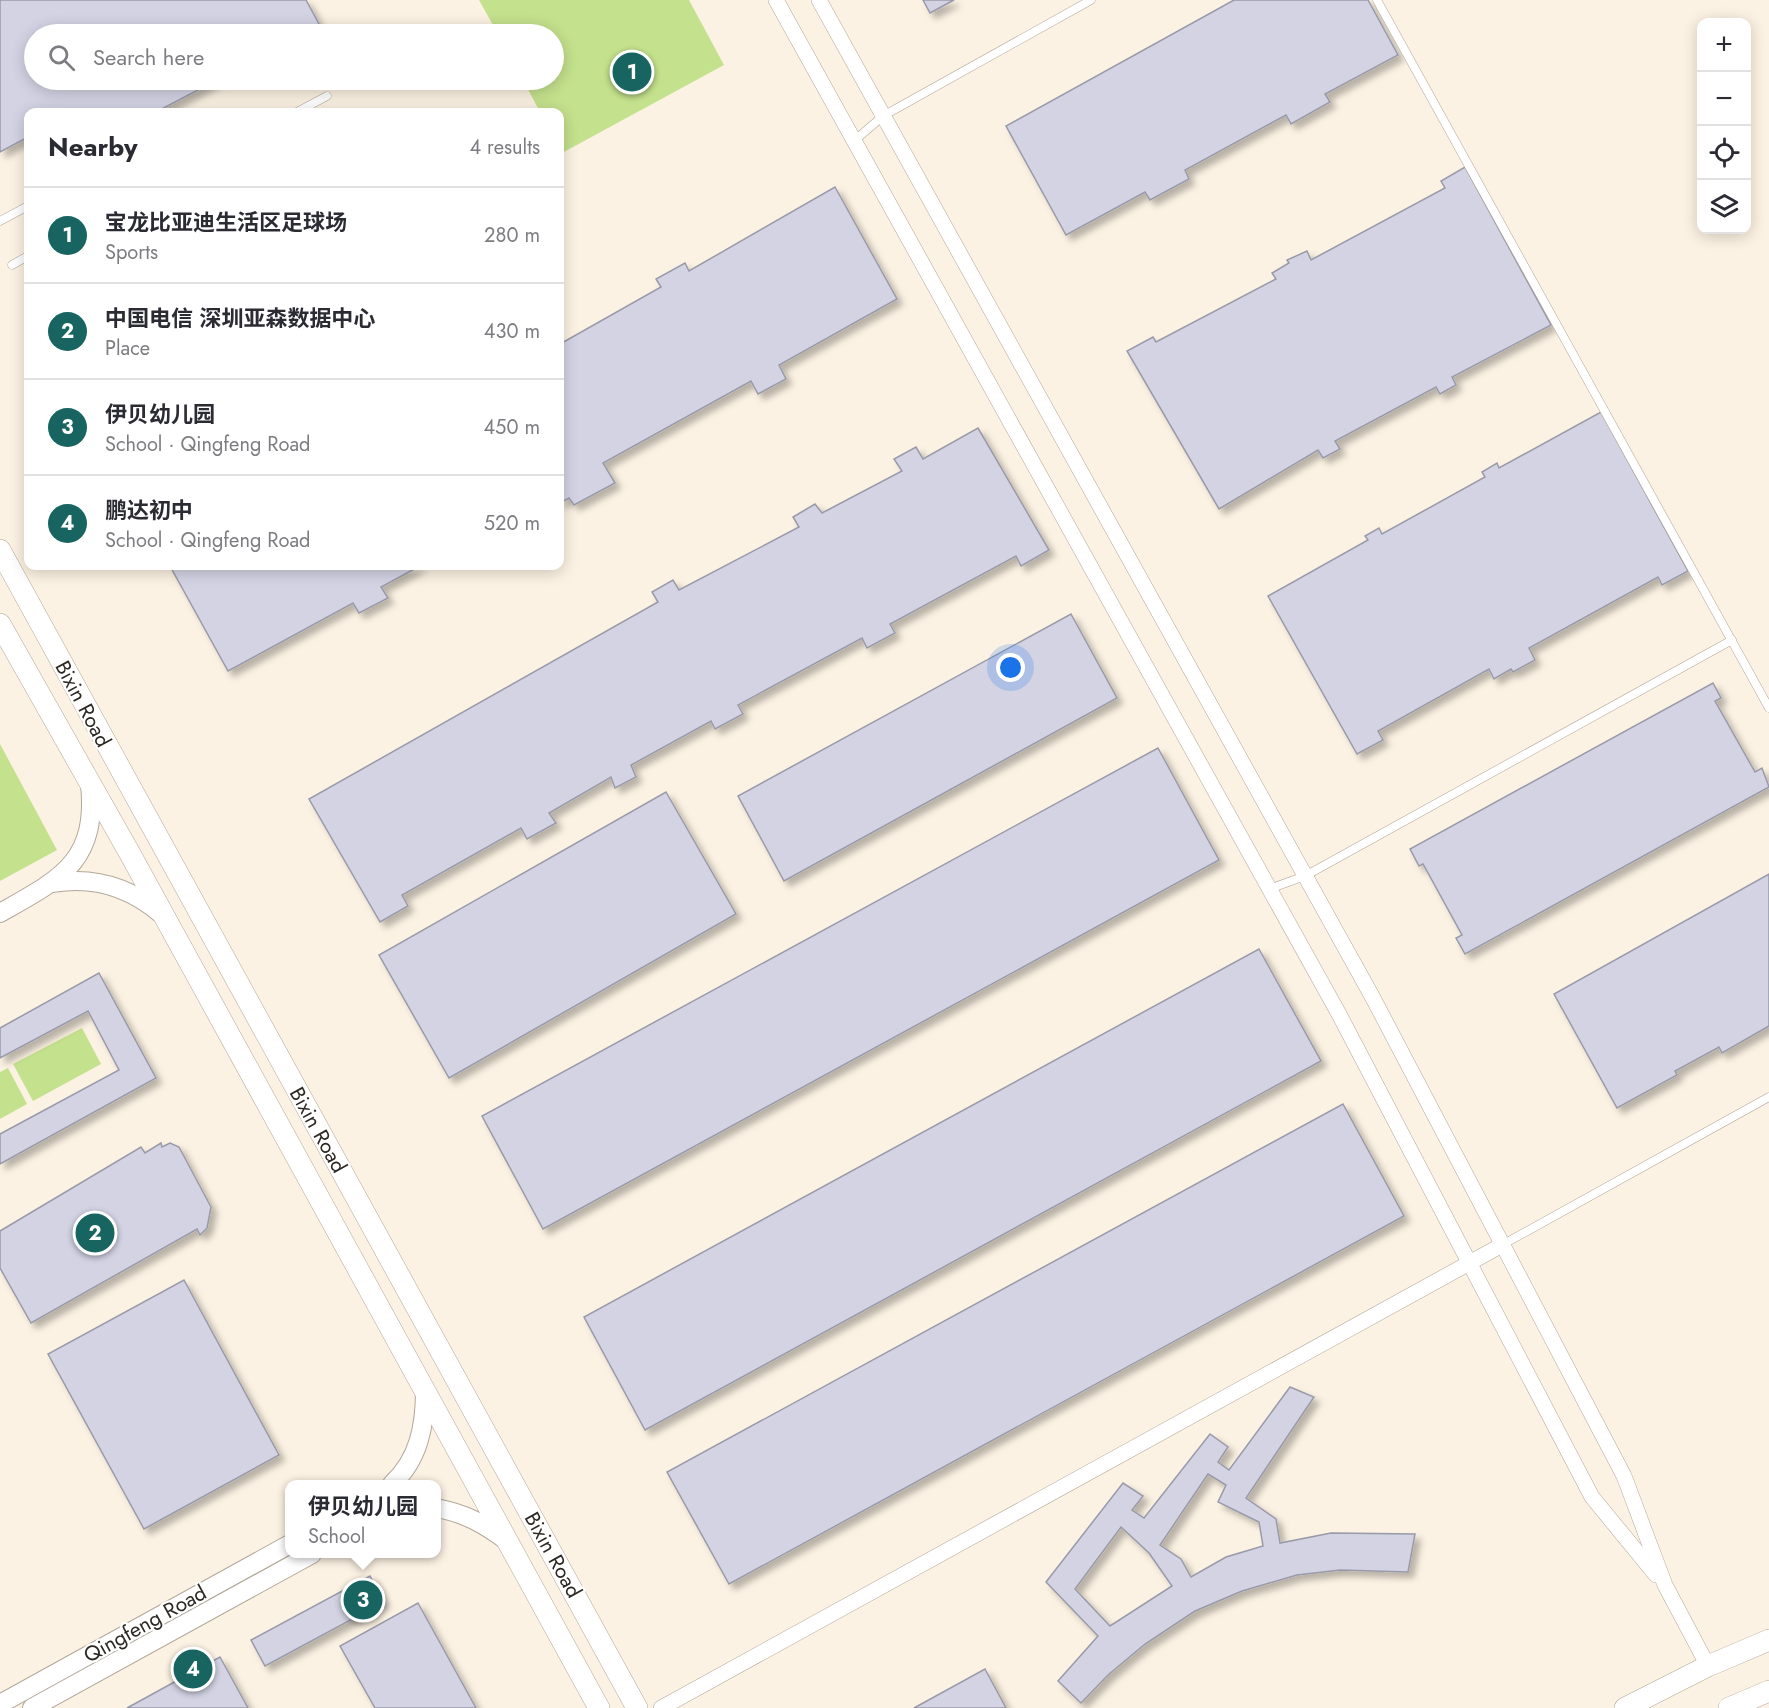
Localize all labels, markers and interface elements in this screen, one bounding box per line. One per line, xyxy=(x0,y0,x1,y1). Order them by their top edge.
map controls xyxy=(1697,18,1751,234)
button: + xyxy=(1697,18,1751,72)
search box xyxy=(24,24,564,90)
icon: search xyxy=(45,41,78,74)
text: Search here xyxy=(93,41,204,73)
pin: 1 xyxy=(612,50,652,94)
button: − xyxy=(1697,72,1751,126)
button: locate xyxy=(1697,126,1751,180)
text: Nearby xyxy=(48,128,137,166)
text: 4 results xyxy=(469,133,540,162)
button: layers xyxy=(1697,180,1751,234)
text: 宝龙比亚迪生活区足球场 xyxy=(105,206,347,238)
text: 1 xyxy=(62,221,73,250)
text: 280 m xyxy=(484,221,540,250)
text: Sports xyxy=(105,238,158,267)
text: 中国电信 深圳亚森数据中心 xyxy=(105,302,376,334)
text: 2 xyxy=(61,317,74,346)
text: 430 m xyxy=(484,317,540,346)
text: Place xyxy=(105,334,150,363)
text: 伊贝幼儿园 xyxy=(105,398,215,430)
text: 3 xyxy=(61,413,74,442)
text: 450 m xyxy=(483,413,540,442)
text: School · Qingfeng Road xyxy=(105,430,310,459)
text: 鹏达初中 xyxy=(105,494,193,526)
text: 4 xyxy=(61,509,74,538)
text: 520 m xyxy=(484,509,540,538)
text: School · Qingfeng Road xyxy=(105,526,310,555)
your location xyxy=(996,653,1025,682)
street label: Bixin Road xyxy=(48,655,118,753)
street label: Bixin Road xyxy=(282,1082,354,1178)
pin: 2 xyxy=(76,1210,115,1256)
popup xyxy=(285,1480,441,1558)
text: 伊贝幼儿园 xyxy=(308,1490,418,1522)
street label: Bixin Road xyxy=(517,1507,589,1603)
text: School xyxy=(308,1522,365,1551)
street label: Qingfeng Road xyxy=(78,1578,212,1670)
pin: 3 xyxy=(344,1578,382,1622)
pin: 4 xyxy=(174,1646,212,1692)

